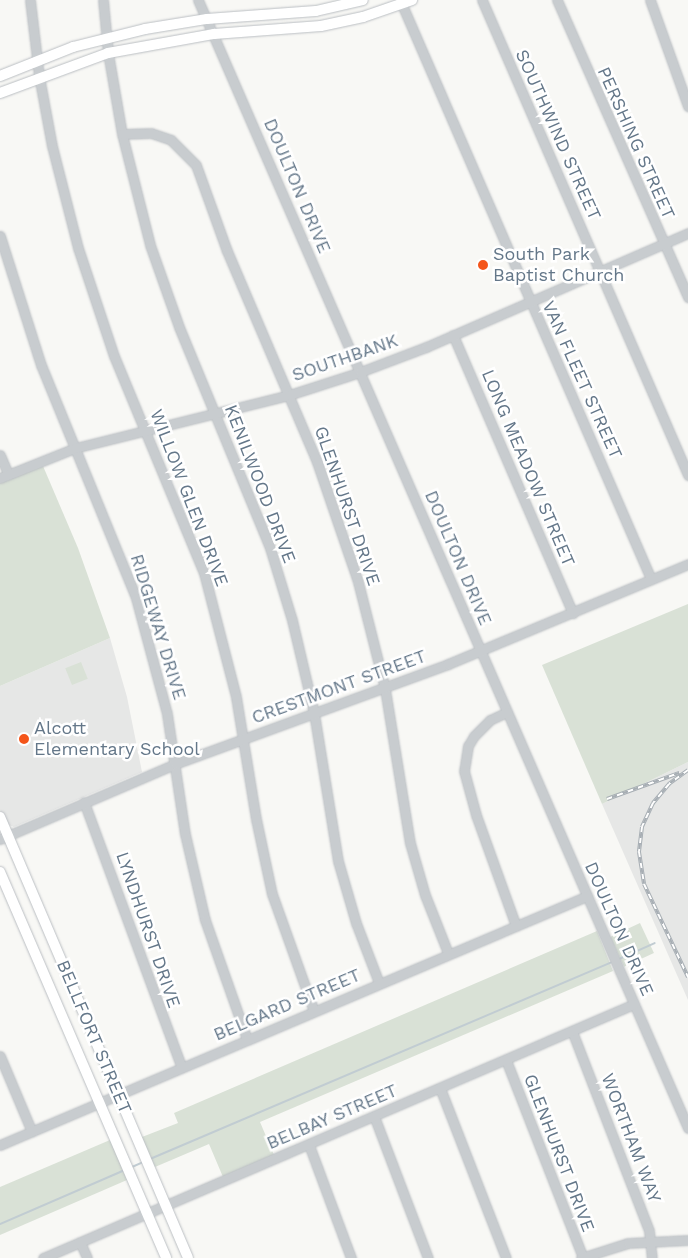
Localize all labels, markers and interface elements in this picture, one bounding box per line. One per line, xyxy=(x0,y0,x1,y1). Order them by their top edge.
street label: SOUTHWIND STREET xyxy=(511,46,605,224)
street label: PERSHING STREET xyxy=(593,63,679,223)
street label: DOULTON DRIVE xyxy=(259,115,335,257)
place label: South Park Baptist Church xyxy=(493,244,624,286)
marker: South Park Baptist Church xyxy=(477,259,489,271)
street label: VAN FLEET STREET xyxy=(537,297,627,463)
street label: SOUTHBANK xyxy=(289,330,401,386)
street label: LONG MEADOW STREET xyxy=(477,366,579,570)
street label: KENILWOOD DRIVE xyxy=(220,402,300,566)
street label: WILLOW GLEN DRIVE xyxy=(145,406,233,590)
street label: GLENHURST DRIVE xyxy=(309,423,385,589)
street label: DOULTON DRIVE xyxy=(420,487,496,629)
street label: RIDGEWAY DRIVE xyxy=(125,551,191,703)
street label: CRESTMONT STREET xyxy=(249,645,429,729)
place label: Alcott Elementary School xyxy=(34,718,200,761)
marker: Alcott Elementary School xyxy=(18,733,30,745)
street label: LYNDHURST DRIVE xyxy=(111,849,185,1011)
street label: DOULTON DRIVE xyxy=(580,859,658,999)
street label: BELLFORT STREET xyxy=(52,957,136,1117)
street label: BELGARD STREET xyxy=(210,964,364,1046)
street label: WORTHAM WAY xyxy=(596,1070,666,1206)
street label: GLENHURST DRIVE xyxy=(519,1071,599,1235)
street label: BELBAY STREET xyxy=(263,1080,401,1154)

